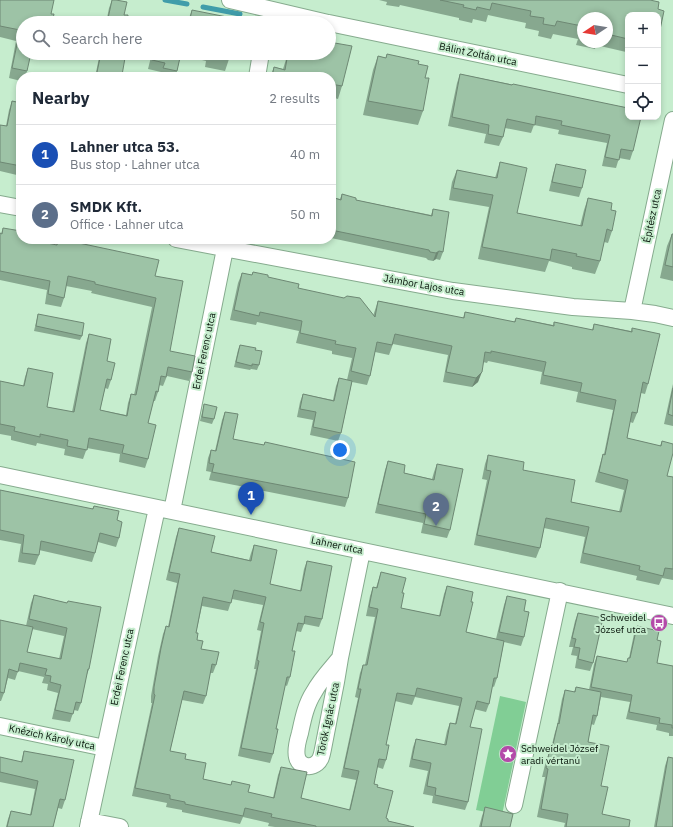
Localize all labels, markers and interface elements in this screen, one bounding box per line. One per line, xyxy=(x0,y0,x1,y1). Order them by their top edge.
north arrow xyxy=(577,12,613,48)
map controls xyxy=(625,12,661,120)
button: + xyxy=(625,12,661,48)
search box xyxy=(16,16,336,60)
icon: search xyxy=(30,27,52,49)
text: Search here xyxy=(62,29,142,48)
street label: Bálint Zoltán utca xyxy=(438,39,519,69)
button: − xyxy=(625,48,661,84)
button: locate xyxy=(625,84,661,120)
text: Nearby xyxy=(32,87,90,109)
text: 2 results xyxy=(269,90,320,107)
text: Lahner utca 53. xyxy=(70,137,180,156)
text: 1 xyxy=(41,146,49,163)
text: 40 m xyxy=(290,146,320,163)
text: Bus stop · Lahner utca xyxy=(70,156,200,173)
street label: Építész utca xyxy=(640,187,664,244)
text: SMDK Kft. xyxy=(70,197,142,216)
text: 2 xyxy=(41,206,49,223)
text: 50 m xyxy=(290,206,320,223)
text: Office · Lahner utca xyxy=(70,216,183,233)
street label: Jámbor Lajos utca xyxy=(383,271,466,299)
street label: Erdei Ferenc utca xyxy=(190,311,219,391)
your location xyxy=(330,440,350,460)
pin: 1 xyxy=(238,482,264,515)
pin: 2 xyxy=(423,493,449,526)
street label: Lahner utca xyxy=(310,533,365,557)
place label: Schweidel József utca xyxy=(595,611,647,636)
bus stop icon: Schweidel József utca xyxy=(649,613,669,633)
street label: Erdei Ferenc utca xyxy=(108,627,137,707)
street label: Török Ignác utca xyxy=(314,680,342,757)
street label: Knézich Károly utca xyxy=(8,722,97,753)
place label: Schweidel József aradi vértanú xyxy=(521,742,599,767)
place icon: Schweidel József aradi vértanú xyxy=(498,744,518,764)

